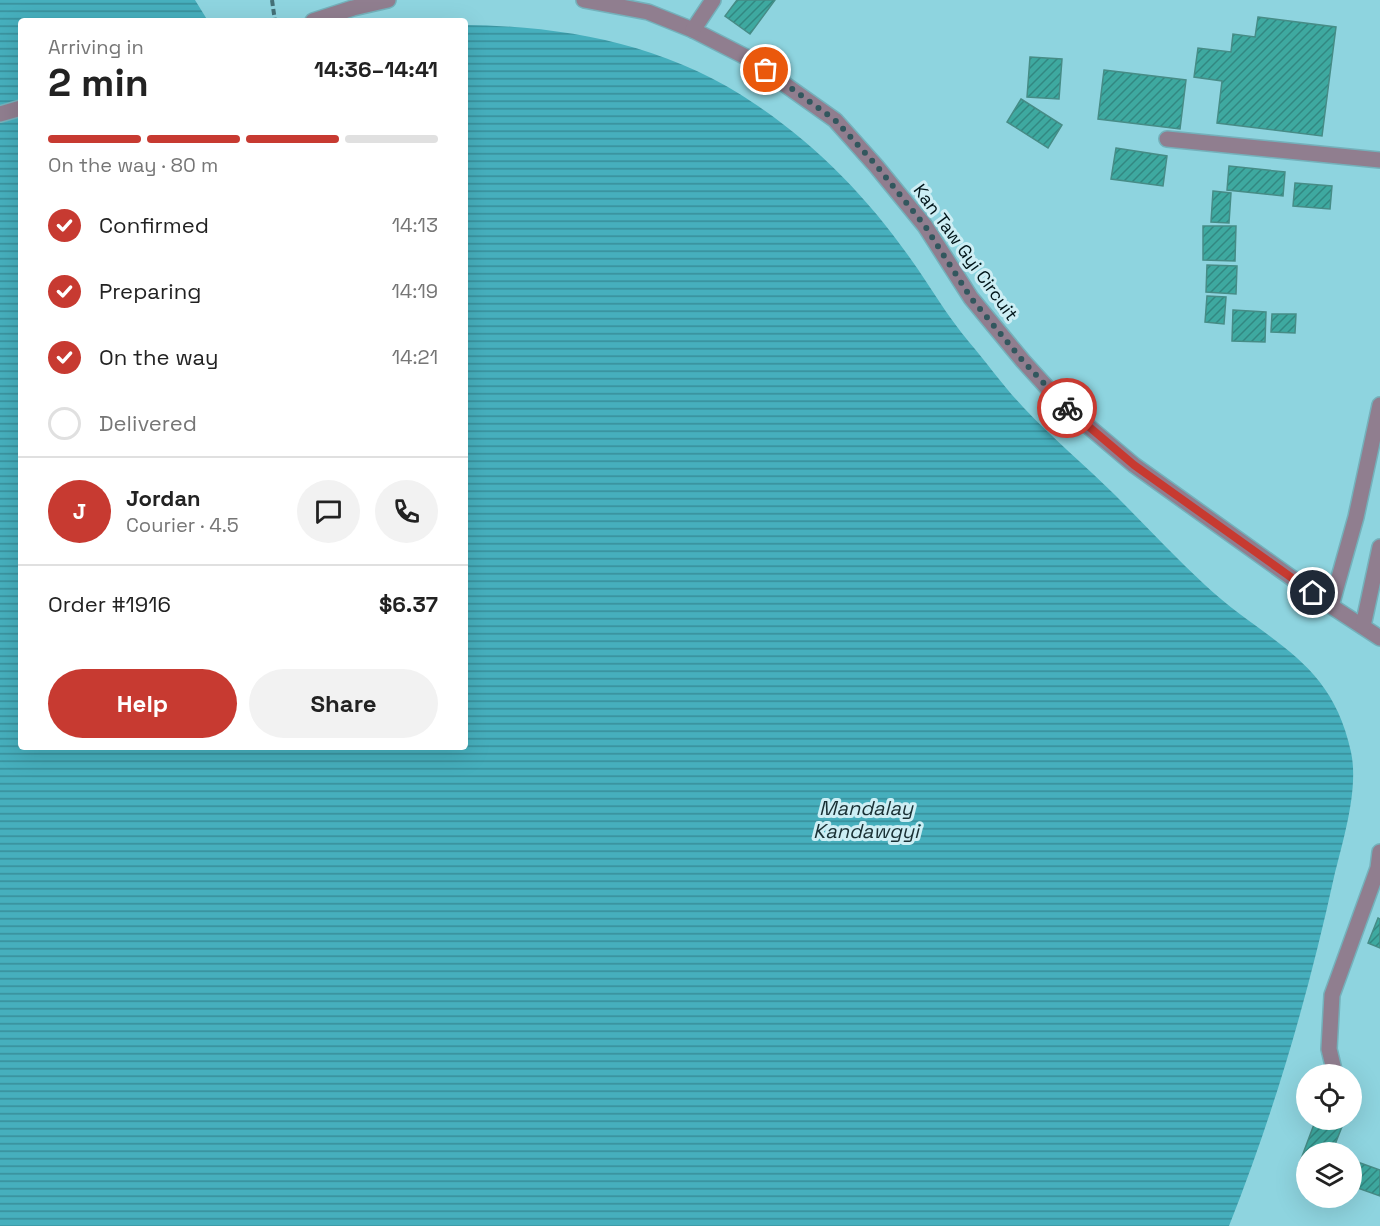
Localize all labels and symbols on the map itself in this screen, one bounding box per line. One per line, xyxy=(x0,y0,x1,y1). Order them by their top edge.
pin xyxy=(740,44,791,95)
street label: Kan Taw Gyi Circuit xyxy=(909,179,1023,325)
courier xyxy=(1037,378,1097,438)
pin xyxy=(1287,567,1338,618)
water label: Mandalay Kandawgyi xyxy=(813,795,921,844)

